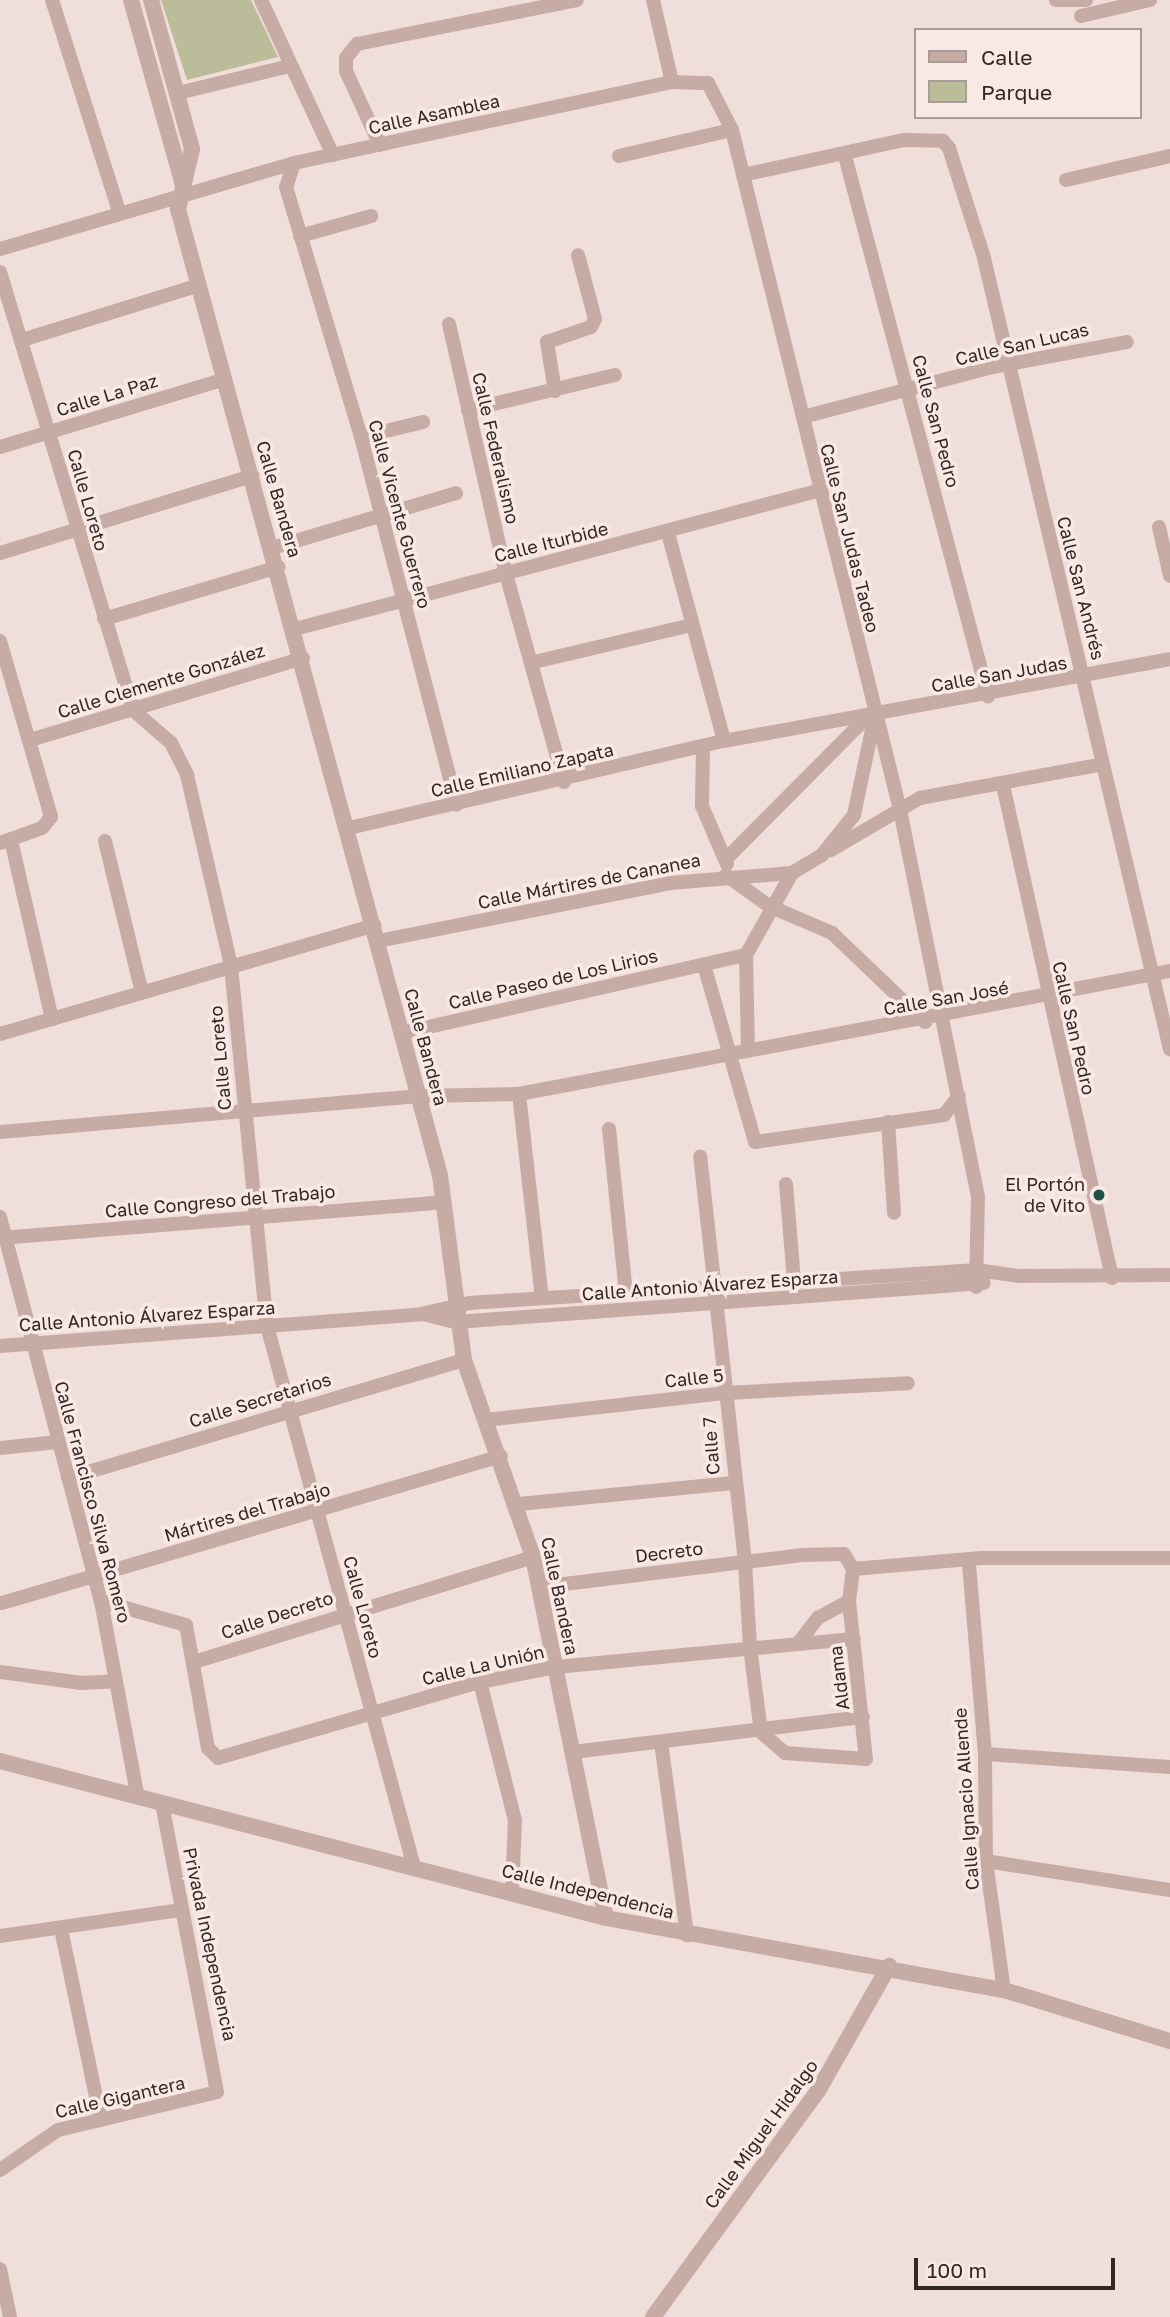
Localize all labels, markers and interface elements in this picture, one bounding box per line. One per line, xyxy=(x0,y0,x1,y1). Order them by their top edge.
legend xyxy=(914,28,1142,119)
text: Calle xyxy=(981,44,1033,70)
text: Parque xyxy=(981,79,1052,105)
street label: Calle Asamblea xyxy=(366,90,502,138)
street label: Calle San Lucas xyxy=(953,318,1091,370)
street label: Calle San Pedro xyxy=(908,352,964,490)
street label: Calle La Paz xyxy=(54,369,160,421)
street label: Calle Federalismo xyxy=(468,370,524,526)
street label: Calle Vicente Guerrero xyxy=(364,417,436,611)
street label: Calle Bandera xyxy=(252,438,306,560)
street label: Calle San Judas Tadeo xyxy=(816,441,884,635)
street label: Calle Loreto xyxy=(63,447,113,553)
street label: Calle San Andrés xyxy=(1053,514,1109,662)
street label: Calle Iturbide xyxy=(492,517,610,567)
street label: Calle Clemente González xyxy=(55,639,267,723)
street label: Calle San Judas xyxy=(929,651,1069,697)
street label: Calle Emiliano Zapata xyxy=(428,738,616,802)
street label: Calle Mártires de Cananea xyxy=(476,849,702,913)
street label: Calle Paseo de Los Lirios xyxy=(446,944,660,1014)
street label: Calle San Pedro xyxy=(1048,959,1100,1097)
street label: Calle San José xyxy=(882,976,1010,1020)
street label: Calle Bandera xyxy=(400,986,452,1108)
street label: Calle Loreto xyxy=(205,1005,235,1111)
place label: El Portón de Vito xyxy=(1005,1174,1085,1216)
street label: Calle Congreso del Trabajo xyxy=(104,1180,336,1222)
marker: El Portón de Vito xyxy=(1091,1187,1107,1203)
street label: Calle Antonio Álvarez Esparza xyxy=(581,1265,839,1305)
street label: Calle Antonio Álvarez Esparza xyxy=(18,1296,276,1336)
street label: Calle 5 xyxy=(663,1364,725,1392)
street label: Calle Secretarios xyxy=(186,1368,334,1432)
street label: Calle Francisco Silva Romero xyxy=(50,1379,136,1625)
street label: Calle 7 xyxy=(698,1416,724,1476)
street label: Mártires del Trabajo xyxy=(162,1478,332,1546)
street label: Calle Bandera xyxy=(537,1535,583,1657)
street label: Decreto xyxy=(634,1537,704,1567)
street label: Calle Loreto xyxy=(339,1554,387,1660)
street label: Calle Decreto xyxy=(218,1587,336,1643)
street label: Calle La Unión xyxy=(420,1640,546,1690)
street label: Aldama xyxy=(824,1645,854,1711)
street label: Calle Ignacio Allende xyxy=(949,1707,983,1891)
street label: Privada Independencia xyxy=(179,1845,241,2043)
street label: Calle Independencia xyxy=(500,1859,676,1923)
street label: Calle Miguel Hidalgo xyxy=(700,2055,822,2213)
street label: Calle Gigantera xyxy=(53,2072,187,2122)
scale bar xyxy=(918,2244,1119,2288)
text: 100 m xyxy=(927,2257,987,2283)

